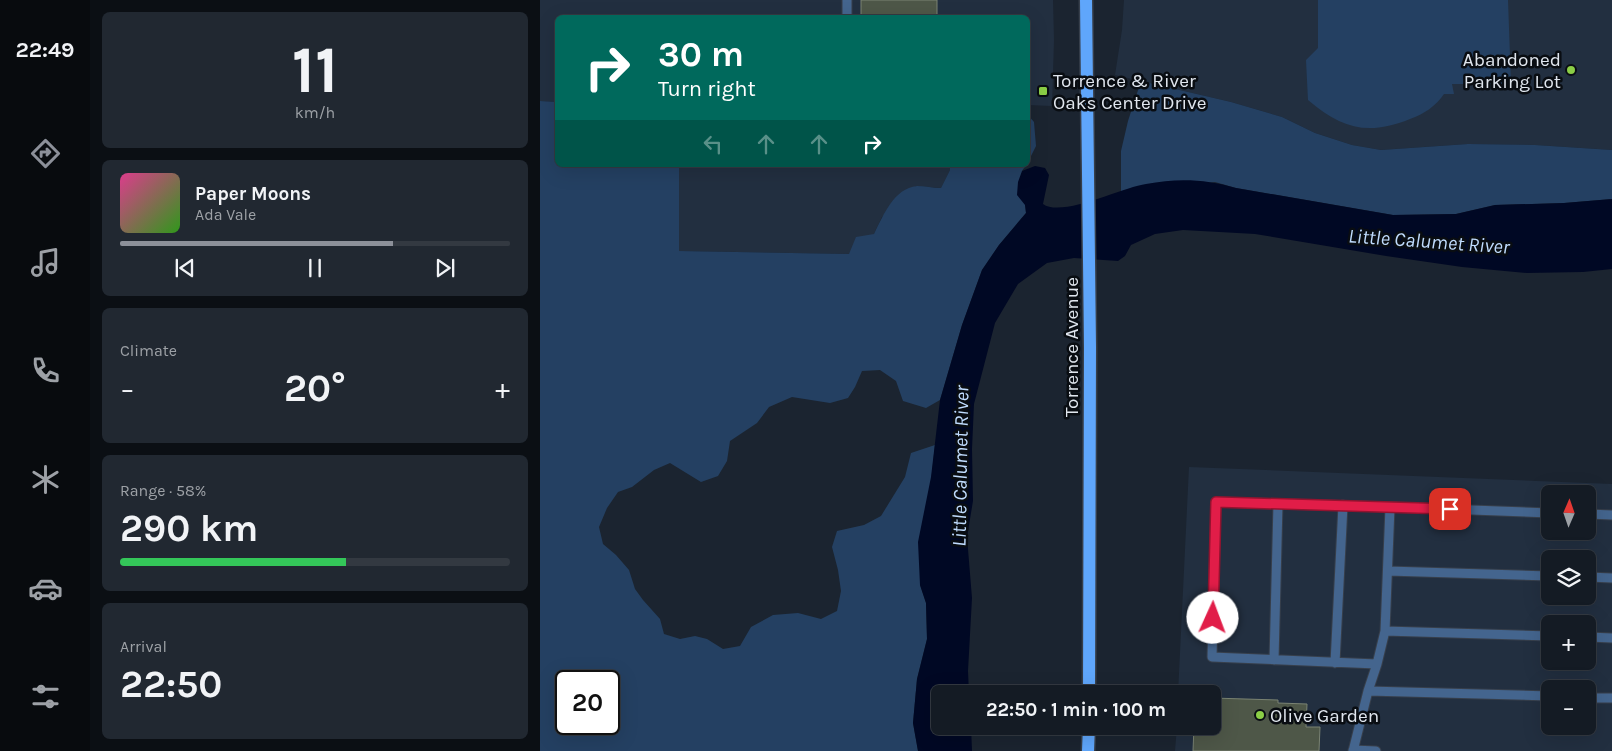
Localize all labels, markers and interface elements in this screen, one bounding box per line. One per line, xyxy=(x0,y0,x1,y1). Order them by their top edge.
text: 11 xyxy=(292,32,338,108)
text: 30 m xyxy=(658,34,744,75)
icon: right xyxy=(575,35,640,100)
text: 22:49 xyxy=(15,37,75,63)
place label: Abandoned Parking Lot xyxy=(1463,49,1561,93)
marker: Abandoned Parking Lot xyxy=(1565,64,1577,76)
place label: Torrence & River Oaks Center Drive xyxy=(1053,70,1206,114)
text: Turn right xyxy=(658,76,756,102)
marker: Torrence & River Oaks Center Drive xyxy=(1037,85,1049,97)
text: km/h xyxy=(295,103,335,122)
icon: left xyxy=(699,130,727,158)
icon: ahead xyxy=(752,130,780,158)
icon: ahead xyxy=(805,130,833,158)
icon: right xyxy=(858,130,886,158)
icon: directions xyxy=(28,136,63,171)
text: Paper Moons xyxy=(195,183,311,205)
text: Ada Vale xyxy=(195,205,256,224)
water label: Little Calumet River xyxy=(1348,224,1512,259)
icon: music xyxy=(28,245,63,280)
icon: previous xyxy=(171,254,199,282)
icon: pause xyxy=(301,254,329,282)
icon: next xyxy=(431,254,459,282)
street label: Torrence Avenue xyxy=(1061,277,1083,417)
text: Climate xyxy=(120,341,177,360)
icon: phone xyxy=(28,353,63,388)
text: 20° xyxy=(284,366,346,411)
text: − xyxy=(120,372,135,405)
text: + xyxy=(495,372,510,405)
water label: Little Calumet River xyxy=(948,384,973,547)
icon: climate xyxy=(28,462,63,497)
text: Range · 58% xyxy=(120,481,206,500)
north arrow xyxy=(1541,485,1596,540)
map controls xyxy=(1541,485,1596,735)
pin xyxy=(1429,488,1471,530)
icon: arrive xyxy=(1436,495,1464,523)
text: 290 km xyxy=(120,506,258,551)
button: layers xyxy=(1541,550,1596,605)
icon: car xyxy=(28,571,63,606)
position arrow xyxy=(1186,591,1238,643)
button: + xyxy=(1541,615,1596,670)
text: Arrival xyxy=(120,637,167,656)
text: 22:50 xyxy=(120,662,222,707)
speed limit sign: 20 xyxy=(555,670,620,735)
icon: filters xyxy=(28,679,63,714)
button: − xyxy=(1541,680,1596,735)
text: 22:50 · 1 min · 100 m xyxy=(986,699,1166,721)
place label: Olive Garden xyxy=(1270,705,1379,727)
marker: Olive Garden xyxy=(1254,709,1266,721)

